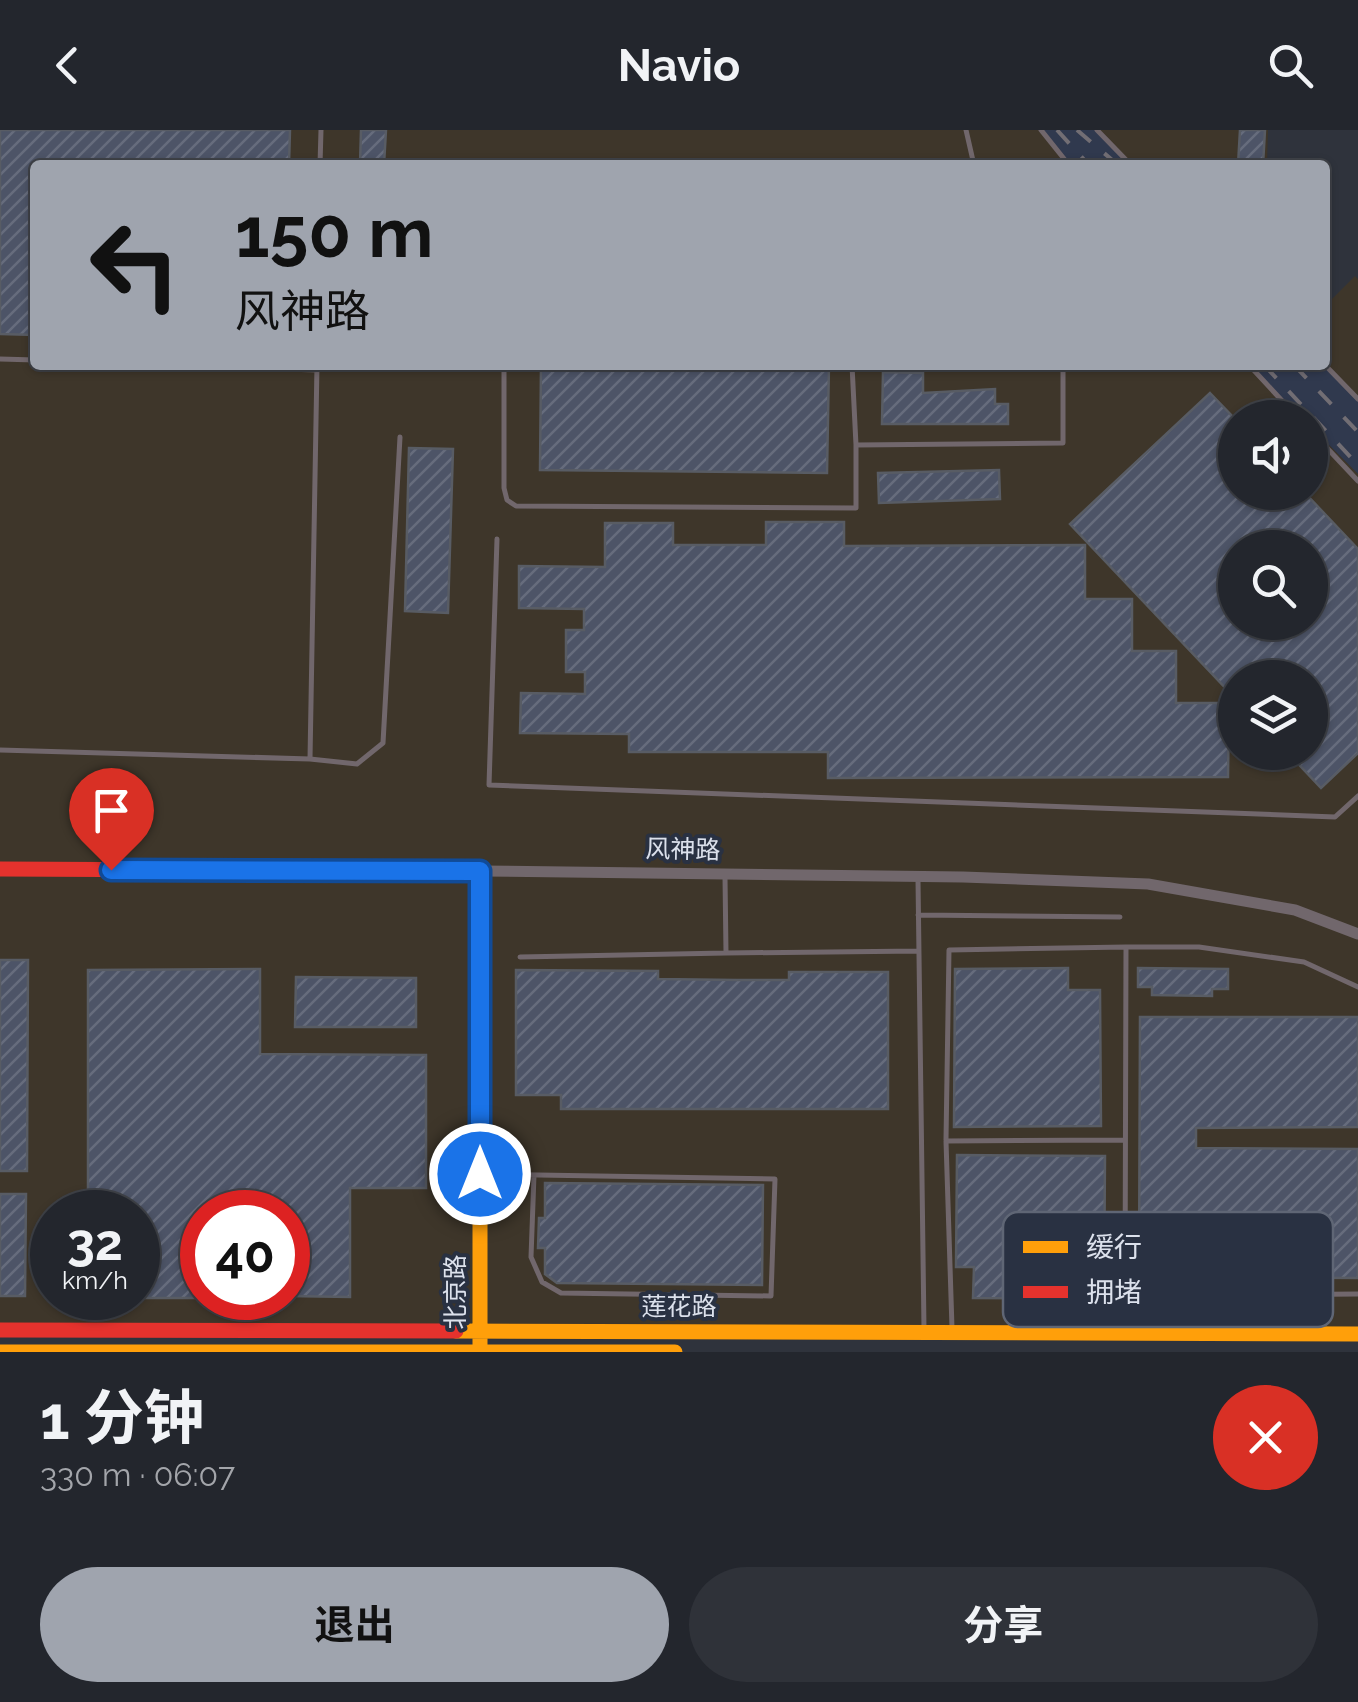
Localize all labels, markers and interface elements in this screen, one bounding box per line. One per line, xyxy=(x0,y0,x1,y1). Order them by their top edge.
icon: back xyxy=(40,38,95,93)
icon: search xyxy=(1263,38,1318,93)
text: Navio xyxy=(618,39,740,92)
text: 150 m xyxy=(235,191,433,273)
icon: left xyxy=(70,200,200,330)
text: 风神路 xyxy=(235,285,370,338)
map controls xyxy=(1218,400,1328,770)
button: sound xyxy=(1218,400,1328,510)
button: search xyxy=(1218,530,1328,640)
button: layers xyxy=(1218,660,1328,770)
pin xyxy=(69,768,154,871)
icon: arrive xyxy=(84,783,139,838)
street label: 风神路 xyxy=(645,833,721,865)
position arrow xyxy=(428,1122,532,1226)
speed limit sign: 40 xyxy=(180,1190,310,1320)
legend xyxy=(1003,1212,1333,1327)
text: 32 xyxy=(67,1213,123,1272)
text: 缓行 xyxy=(1086,1231,1142,1264)
street label: 北京路 xyxy=(440,1254,470,1330)
text: km/h xyxy=(62,1265,128,1295)
text: 拥堵 xyxy=(1086,1276,1142,1309)
street label: 莲花路 xyxy=(641,1291,717,1321)
text: 1 分钟 xyxy=(40,1383,204,1453)
button: close xyxy=(1213,1385,1318,1490)
text: 330 m · 06:07 xyxy=(40,1456,235,1493)
button: 退出 xyxy=(40,1567,669,1682)
button: 分享 xyxy=(689,1567,1318,1682)

